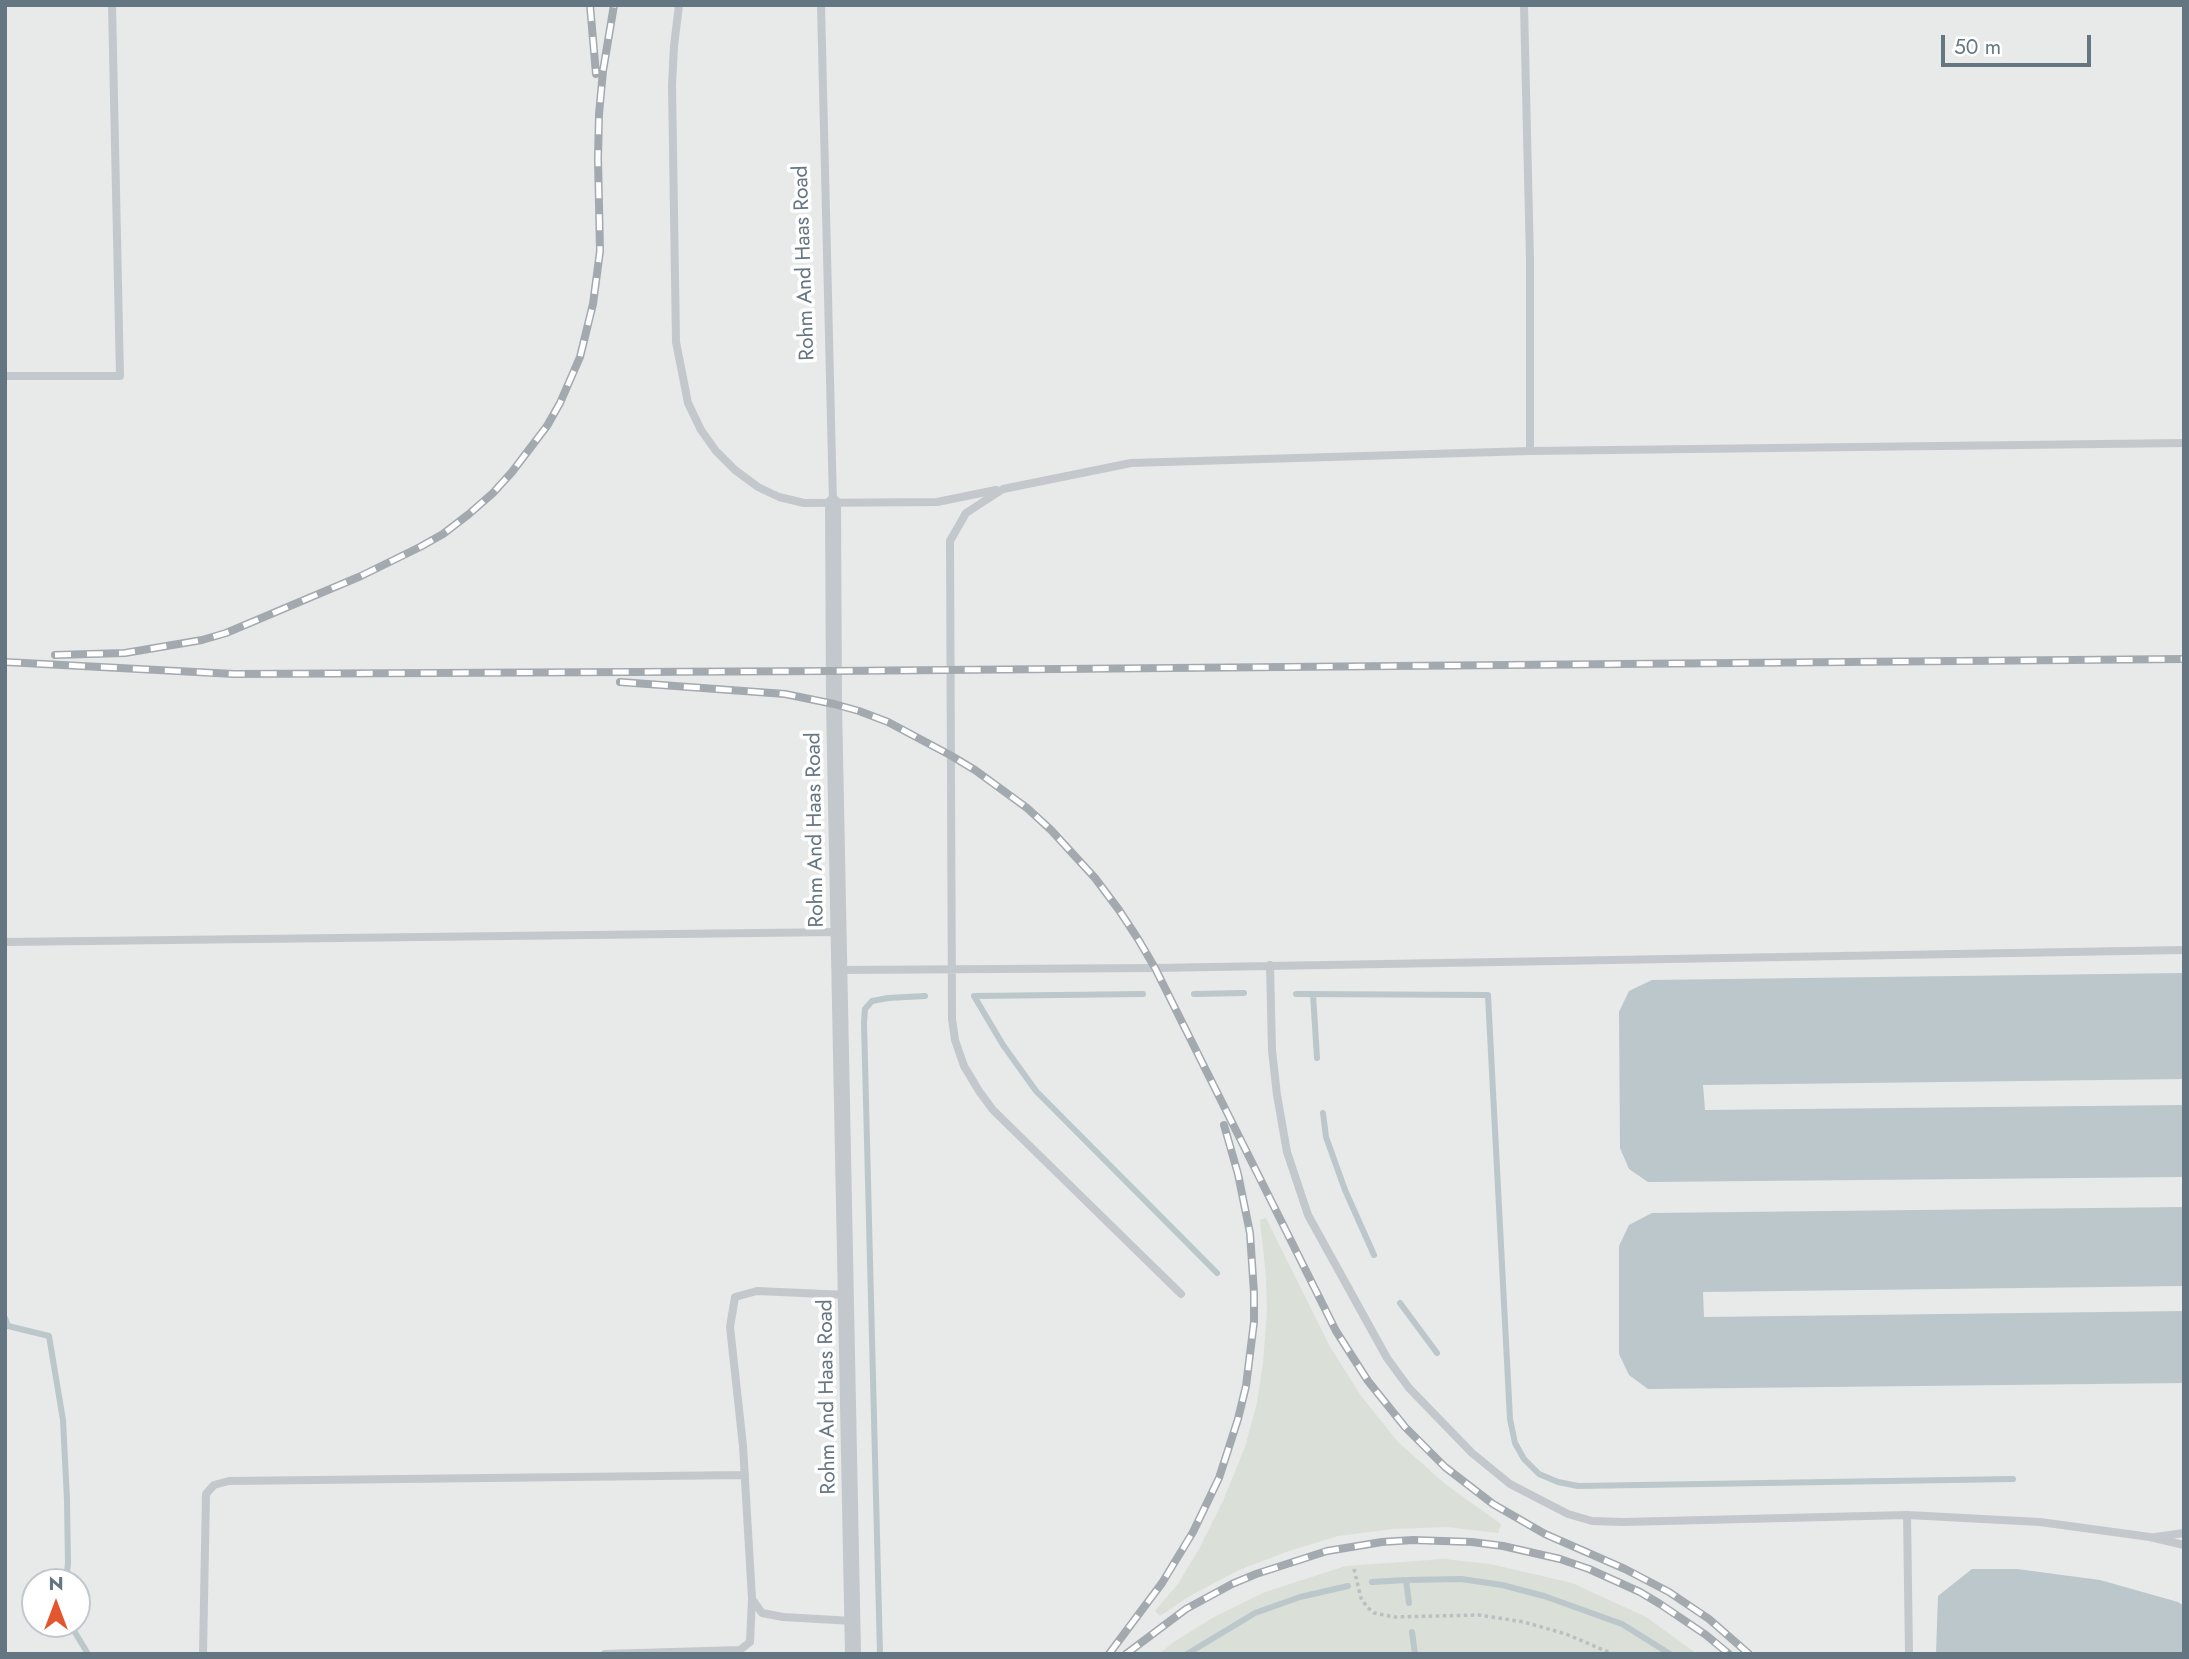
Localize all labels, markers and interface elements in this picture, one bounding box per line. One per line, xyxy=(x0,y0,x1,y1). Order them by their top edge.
scale bar xyxy=(1944,21,2094,65)
text: 50 m xyxy=(1954,32,2001,62)
street label: Rohm And Haas Road xyxy=(789,165,821,361)
street label: Rohm And Haas Road xyxy=(802,732,830,928)
street label: Rohm And Haas Road xyxy=(814,1299,842,1495)
north arrow xyxy=(21,1568,91,1638)
text: N xyxy=(48,1570,64,1597)

